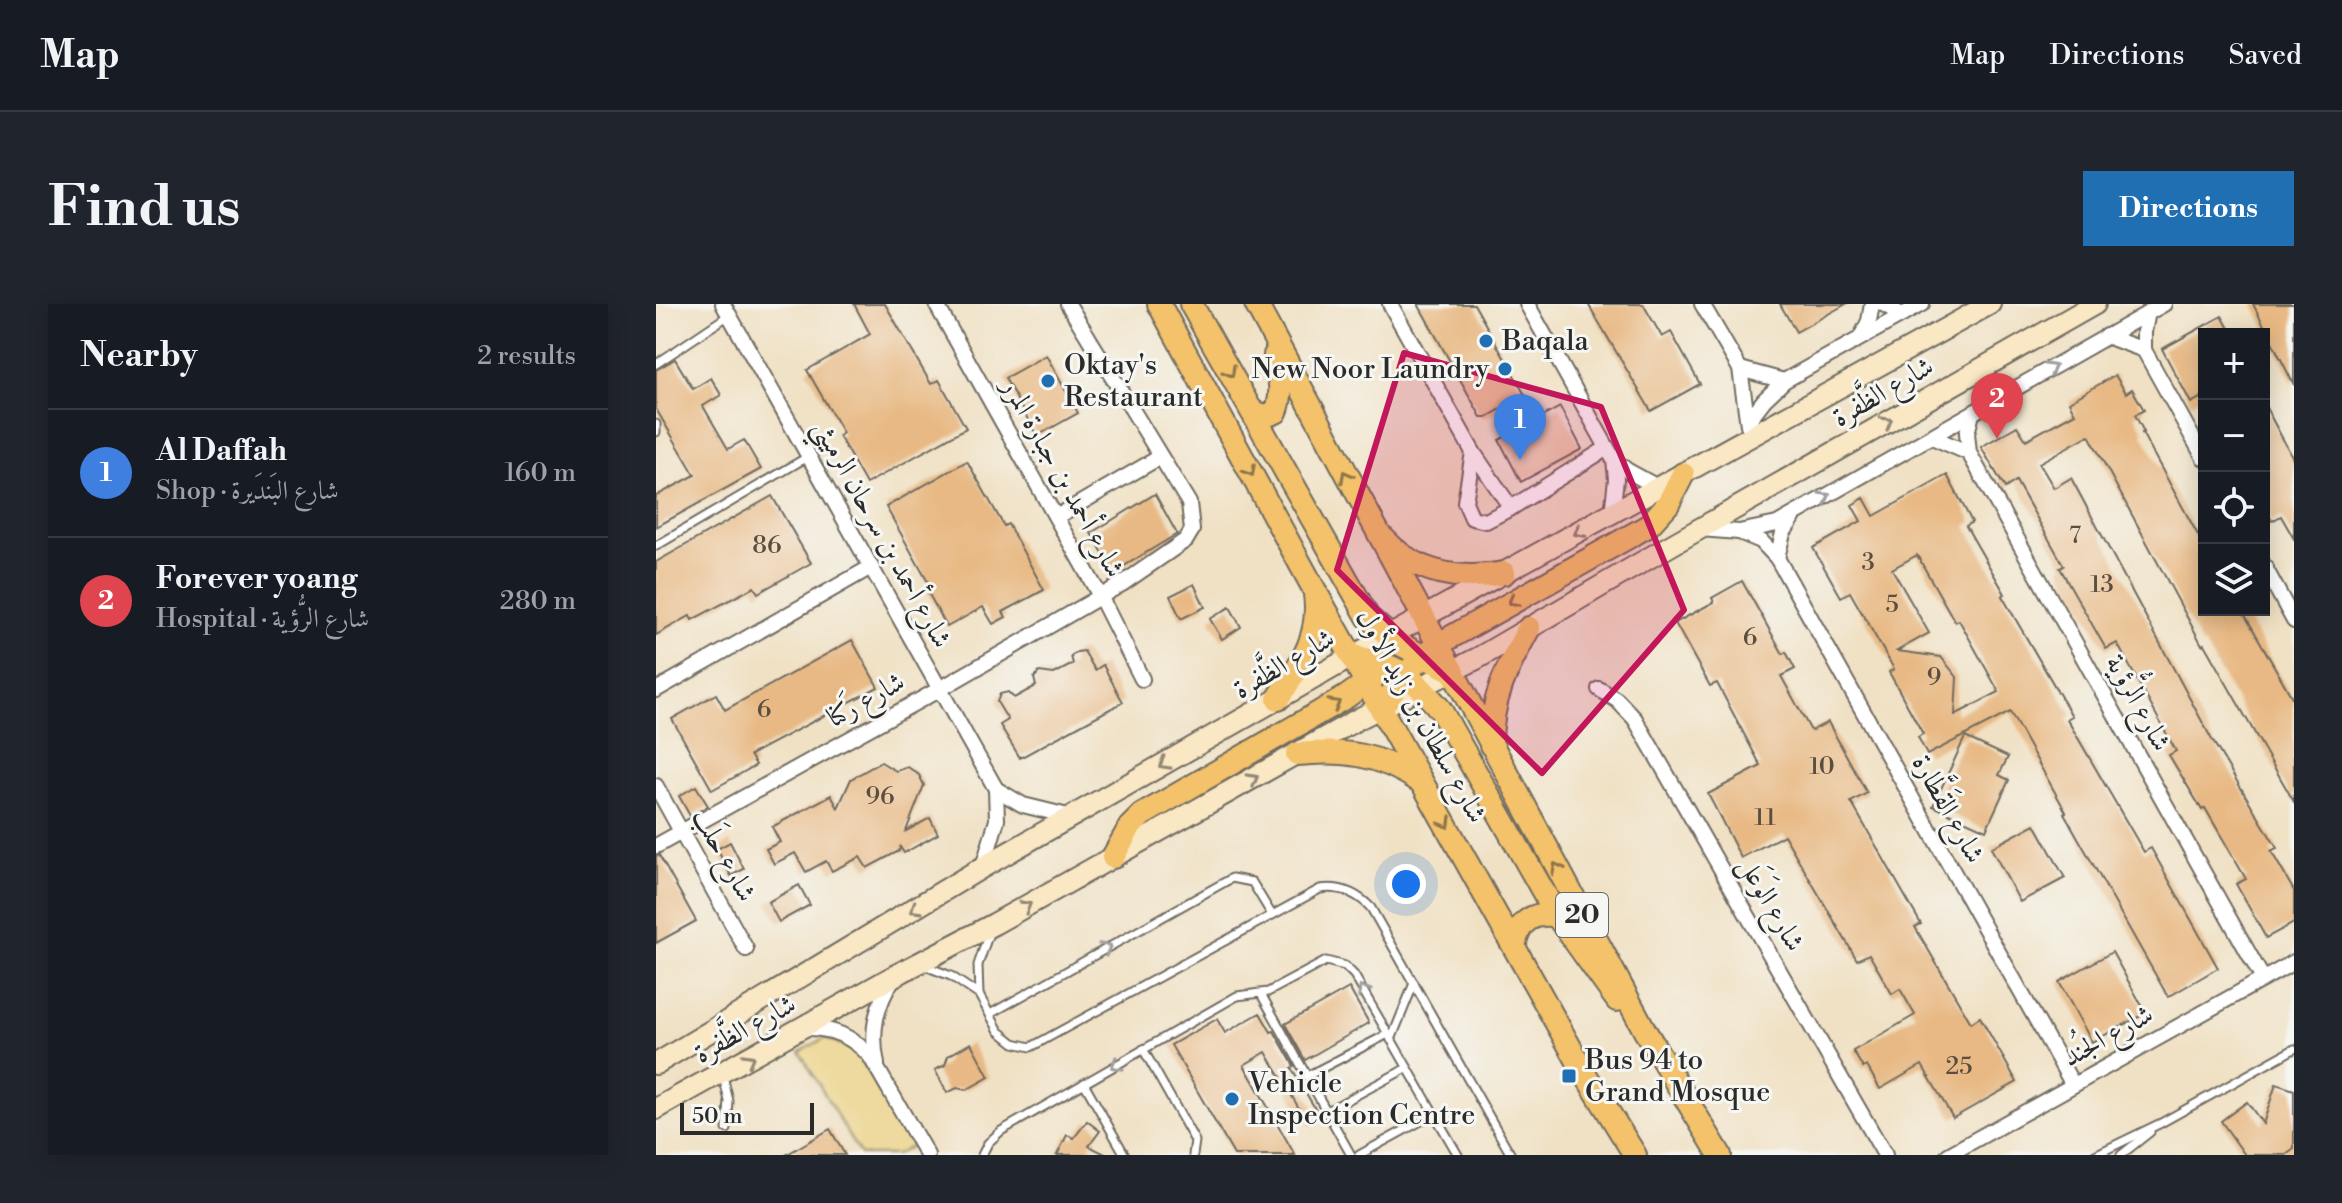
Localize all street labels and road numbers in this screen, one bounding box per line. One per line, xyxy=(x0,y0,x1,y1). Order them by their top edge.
street label: شارع الظَّفرة xyxy=(1822,343,1942,439)
street label: شارع أحمد بن جبارة المرر xyxy=(988,368,1135,586)
street label: شارع أحمد بن سرحان الرميثي xyxy=(798,412,962,658)
street label: شارع سلطان بن زايد الأول xyxy=(1343,602,1496,832)
street label: شارع الظَّفرة xyxy=(1223,615,1343,711)
street label: شارع الرُّؤية xyxy=(2093,643,2188,760)
street label: شارع رَكنا xyxy=(819,661,914,740)
street label: شارع القَطَّارة xyxy=(1899,745,1999,872)
street label: شارع حلَب xyxy=(680,800,767,910)
street label: شارع الوَعَل xyxy=(1726,848,1816,960)
road number: 20 xyxy=(1556,893,1608,937)
street label: شارع الظَّفرة xyxy=(684,980,805,1076)
street label: شارع الجُند xyxy=(2053,991,2162,1079)

